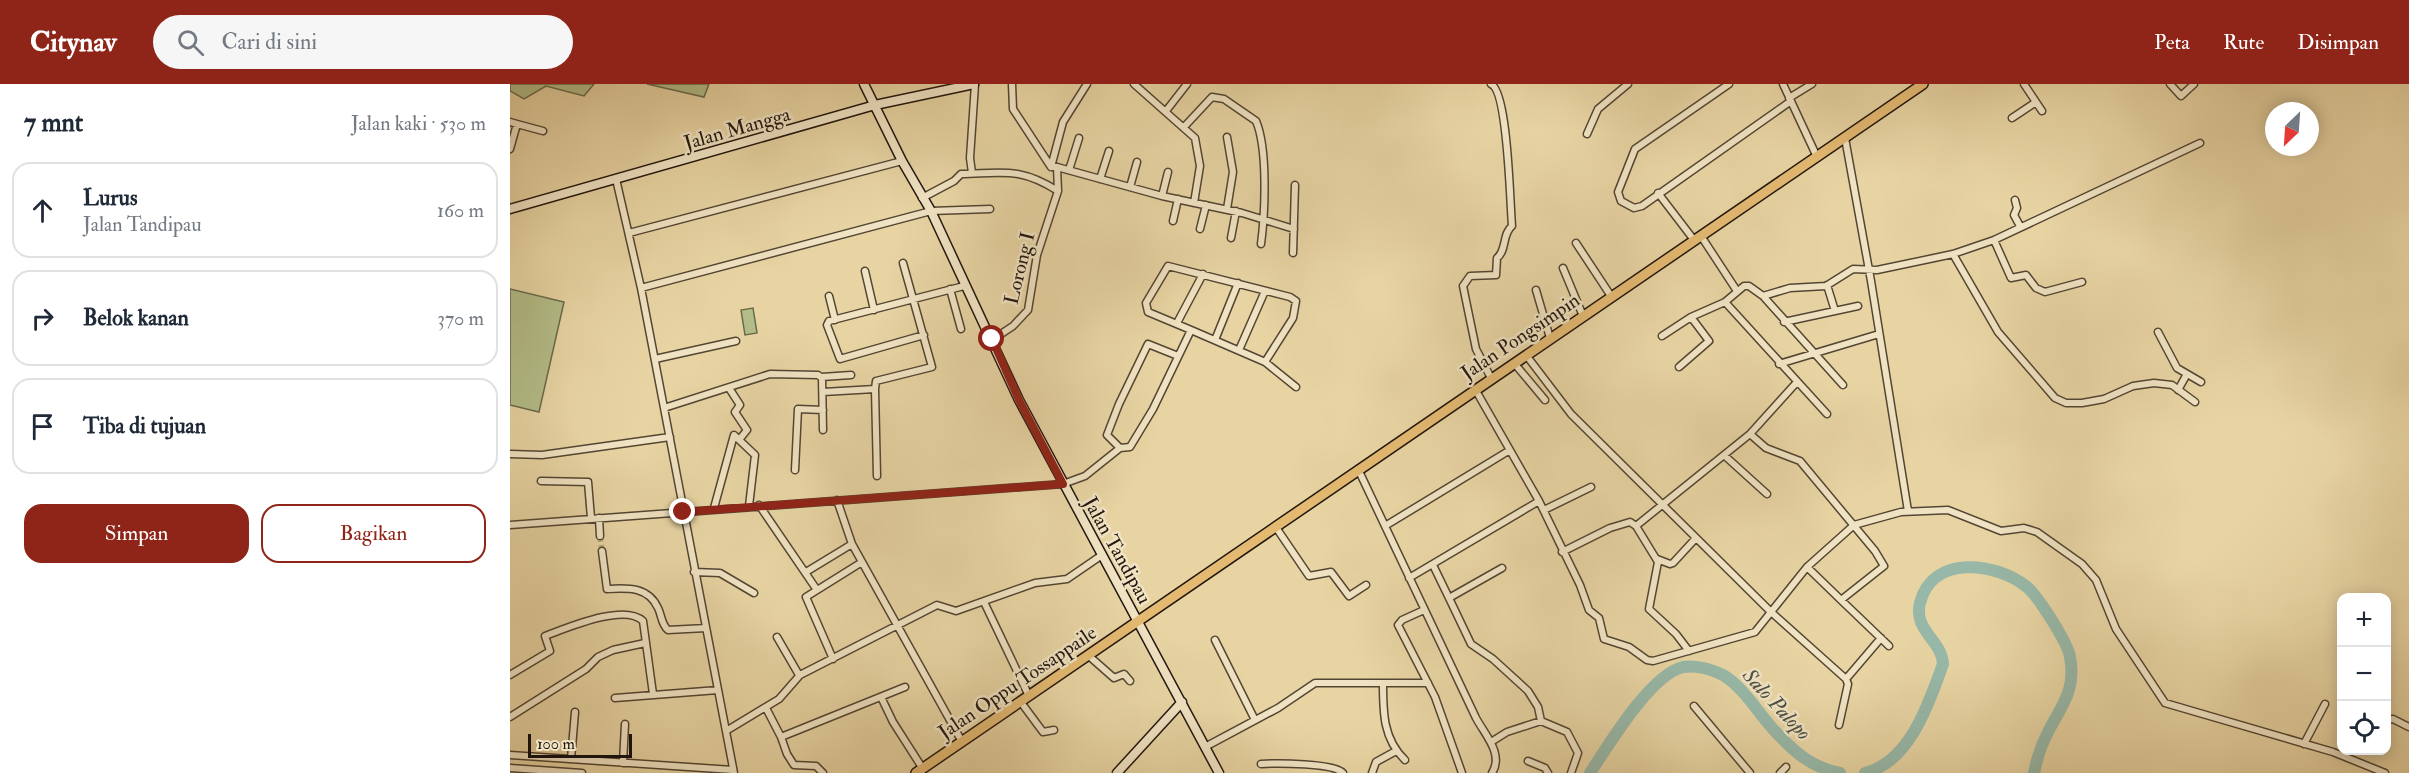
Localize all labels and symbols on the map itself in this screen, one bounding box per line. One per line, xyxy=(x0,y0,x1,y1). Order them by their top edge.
street label: Jalan Mangga xyxy=(680,101,794,156)
north arrow xyxy=(2265,102,2319,156)
street label: Lorong I xyxy=(998,229,1041,307)
street label: Jalan Pongsimpin xyxy=(1455,287,1585,387)
route start xyxy=(978,325,1004,351)
street label: Jalan Tandipau xyxy=(1077,491,1157,609)
route end xyxy=(669,498,695,524)
street label: Jalan Oppu Tossappaile xyxy=(932,620,1102,746)
water label: Salo Palopo xyxy=(1736,662,1817,746)
scale bar xyxy=(528,731,632,758)

